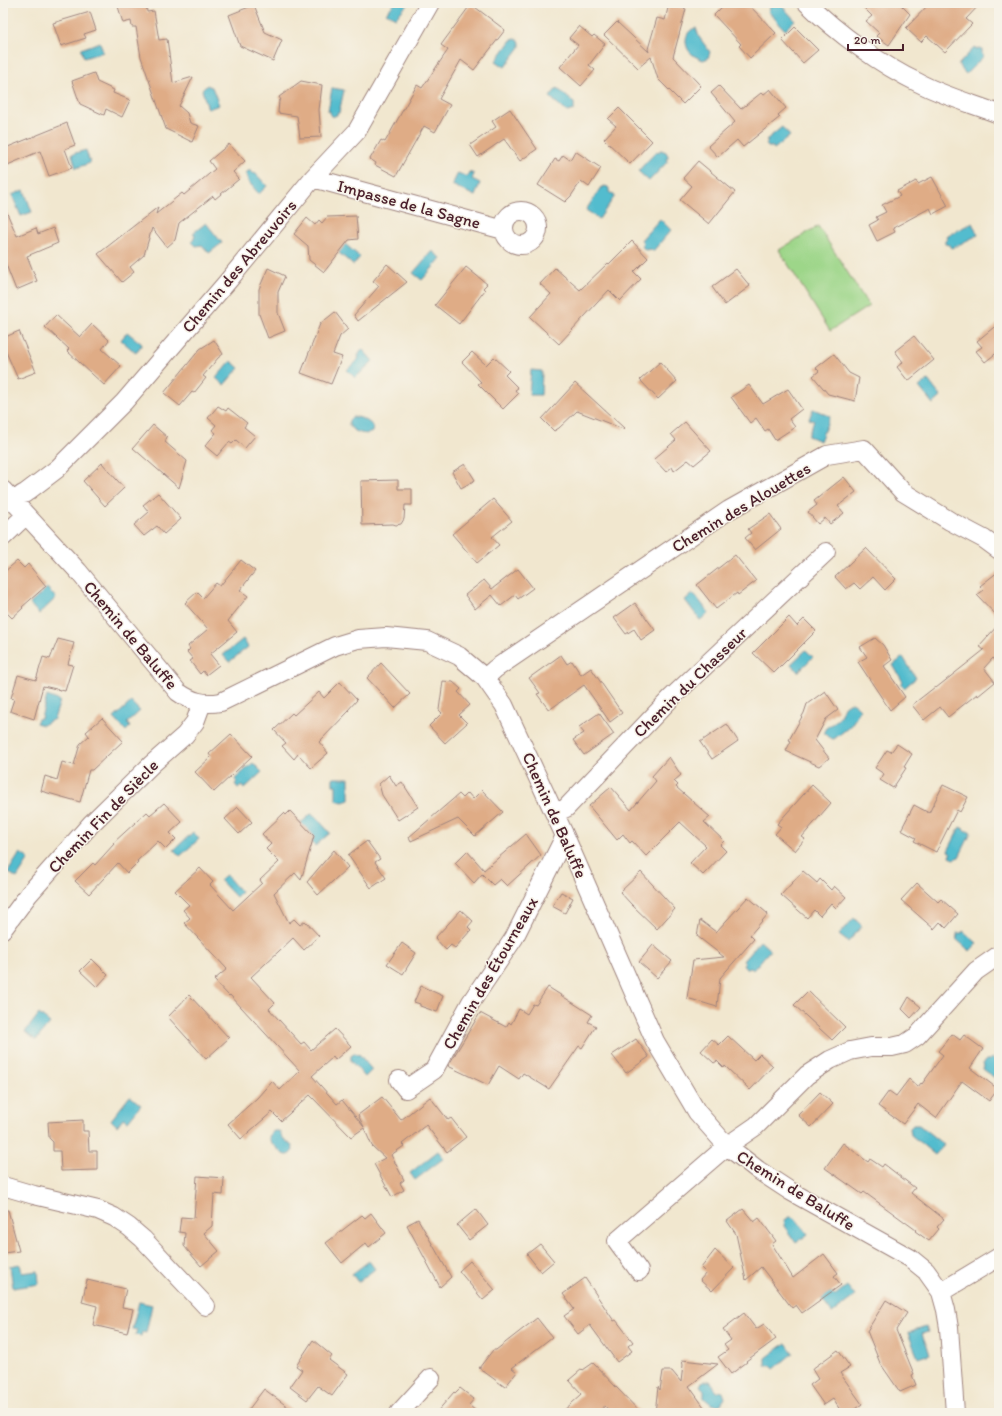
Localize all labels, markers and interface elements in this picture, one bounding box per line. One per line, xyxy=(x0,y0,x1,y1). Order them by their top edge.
scale bar xyxy=(848,26,903,52)
text: 20 m xyxy=(854,33,881,47)
street label: Impasse de la Sagne xyxy=(335,175,483,233)
street label: Chemin des Abreuvoirs xyxy=(177,195,301,337)
street label: Chemin des Alouettes xyxy=(668,458,814,556)
street label: Chemin de Baluffe xyxy=(80,577,182,693)
street label: Chemin du Chasseur xyxy=(629,622,751,741)
street label: Chemin de Baluffe xyxy=(518,749,592,881)
street label: Chemin Fin de Siècle xyxy=(44,755,162,877)
street label: Chemin des Étourneaux xyxy=(438,893,542,1053)
street label: Chemin de Baluffe xyxy=(733,1146,859,1234)

